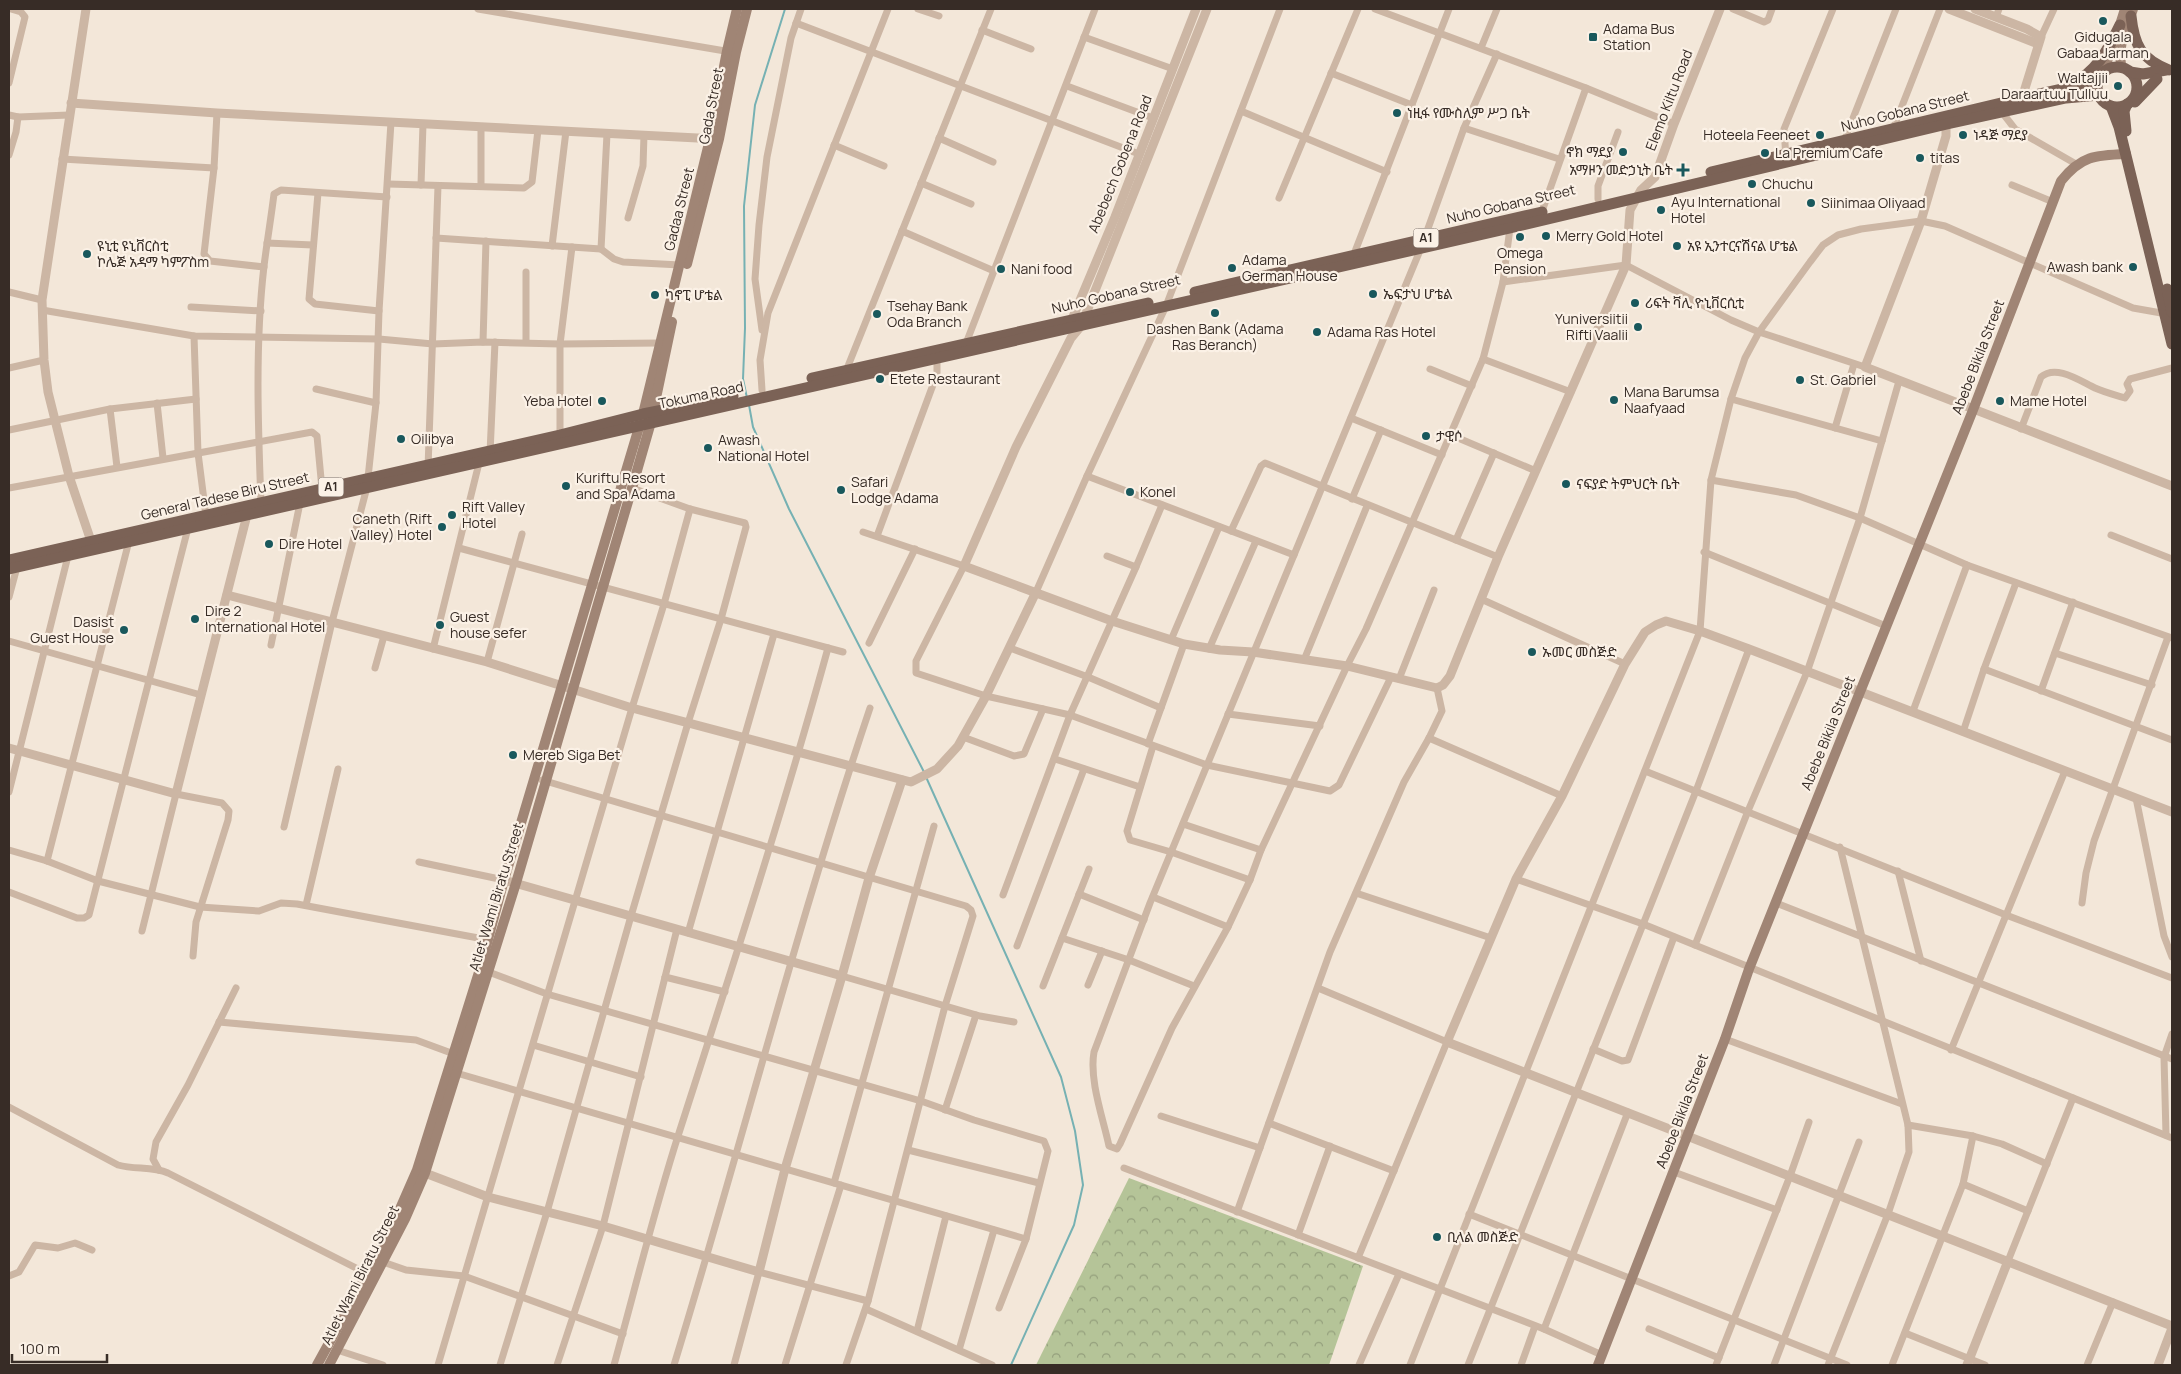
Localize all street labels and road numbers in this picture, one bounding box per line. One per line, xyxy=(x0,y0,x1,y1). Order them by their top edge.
street label: Elemo Kiltu Road xyxy=(1641,47,1697,153)
street label: Gada Street xyxy=(694,66,727,146)
street label: Nuho Gobana Street xyxy=(1839,85,1971,136)
street label: Abebech Gobena Road xyxy=(1083,92,1156,236)
street label: Gadaa Street xyxy=(659,165,698,253)
street label: Nuho Gobana Street xyxy=(1445,179,1577,228)
road number: A1 xyxy=(1414,228,1438,248)
street label: Nuho Gobana Street xyxy=(1050,269,1182,318)
street label: Abebe Bikila Street xyxy=(1947,296,2008,417)
street label: Tokuma Road xyxy=(657,376,745,413)
street label: General Tadese Biru Street xyxy=(139,467,311,524)
road number: A1 xyxy=(318,478,344,497)
street label: Abebe Bikila Street xyxy=(1796,672,1859,793)
street label: Atlet Wami Biratu Street xyxy=(464,820,527,973)
street label: Abebe Bikila Street xyxy=(1651,1050,1712,1171)
street label: Atlet Wami Biratu Street xyxy=(316,1201,403,1348)

